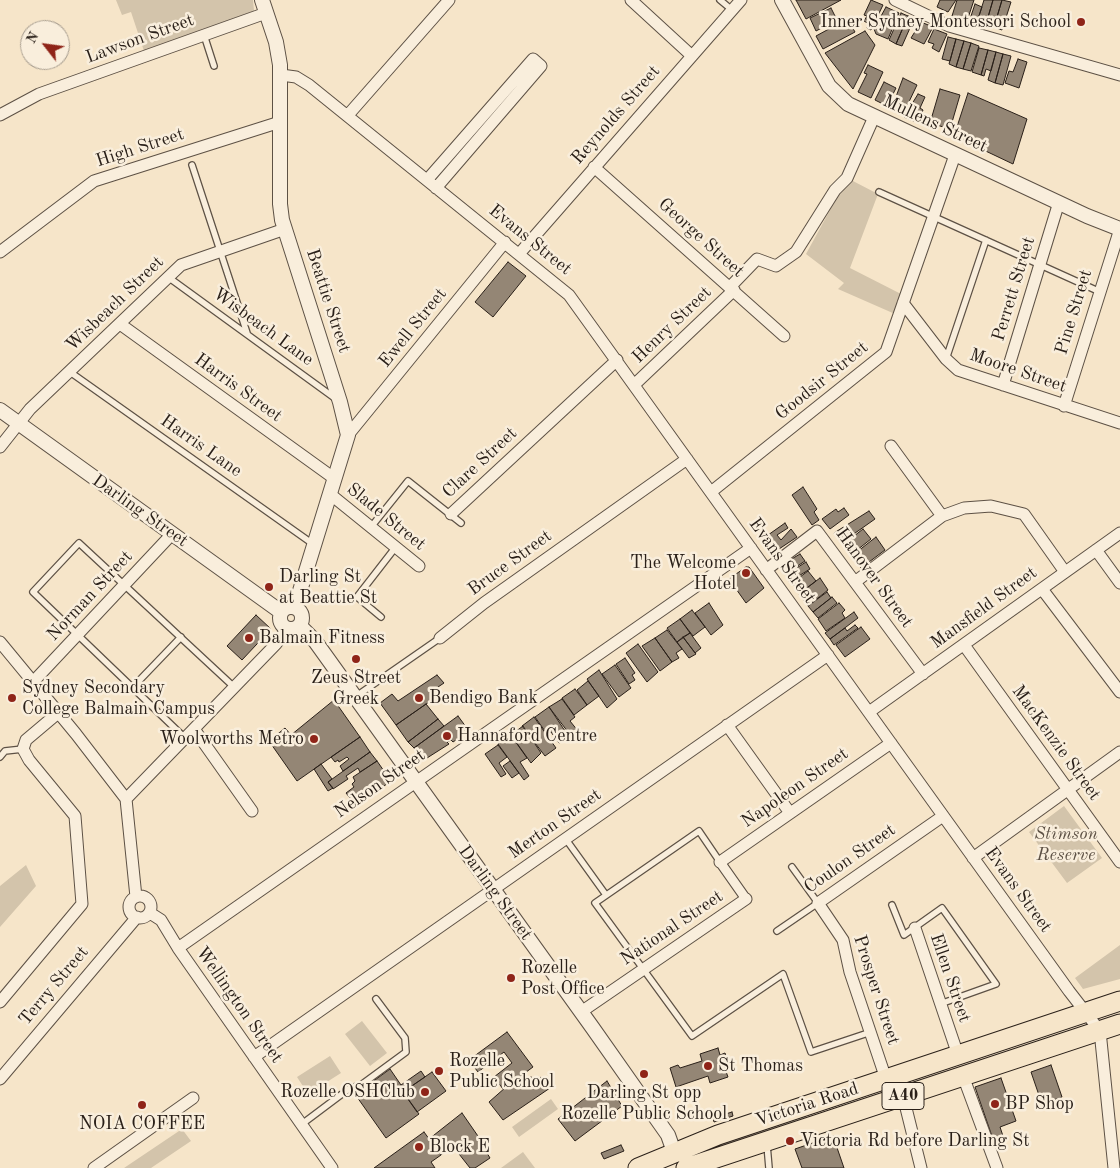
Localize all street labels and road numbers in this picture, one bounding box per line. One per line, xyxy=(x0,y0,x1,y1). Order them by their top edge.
street label: Lawson Street xyxy=(83,9,197,69)
street label: Reynolds Street xyxy=(567,61,665,169)
street label: Mullens Street xyxy=(879,90,991,158)
street label: High Street xyxy=(93,124,187,172)
street label: George Street xyxy=(654,194,748,282)
street label: Evans Street xyxy=(484,200,576,280)
street label: Perrett Street xyxy=(988,234,1040,344)
street label: Beattie Street xyxy=(301,246,355,356)
street label: Wisbeach Street xyxy=(62,252,168,356)
street label: Pine Street xyxy=(1051,267,1097,357)
street label: Henry Street xyxy=(628,282,716,368)
street label: Wisbeach Lane xyxy=(208,283,318,371)
street label: Ewell Street xyxy=(374,284,452,372)
street label: Goodsir Street xyxy=(771,337,873,425)
street label: Moore Street xyxy=(967,344,1069,398)
street label: Harris Street xyxy=(190,349,286,427)
street label: Harris Lane xyxy=(156,410,246,482)
street label: Clare Street xyxy=(438,423,522,503)
street label: Darling Street xyxy=(88,470,192,552)
street label: Slade Street xyxy=(342,479,430,555)
street label: Evans Street xyxy=(744,514,820,608)
street label: Hanover Street xyxy=(831,524,917,632)
street label: Bruce Street xyxy=(464,525,556,601)
street label: Norman Street xyxy=(43,546,137,646)
street label: Mansfield Street xyxy=(927,562,1041,654)
street label: MacKenzie Street xyxy=(1007,681,1105,805)
street label: Napoleon Street xyxy=(737,743,853,833)
street label: Nelson Street xyxy=(330,745,430,823)
street label: Merton Street xyxy=(504,784,606,864)
street label: Coulon Street xyxy=(800,820,900,898)
street label: Darling Street xyxy=(453,841,537,945)
street label: Evans Street xyxy=(980,843,1056,937)
street label: National Street xyxy=(617,886,727,970)
street label: Ellen Street xyxy=(925,931,975,1025)
street label: Prosper Street xyxy=(848,932,904,1048)
street label: Terry Street xyxy=(15,942,93,1030)
street label: Wellington Street xyxy=(191,942,287,1068)
street label: Victoria Road xyxy=(753,1078,861,1132)
road number: A40 xyxy=(882,1082,924,1110)

